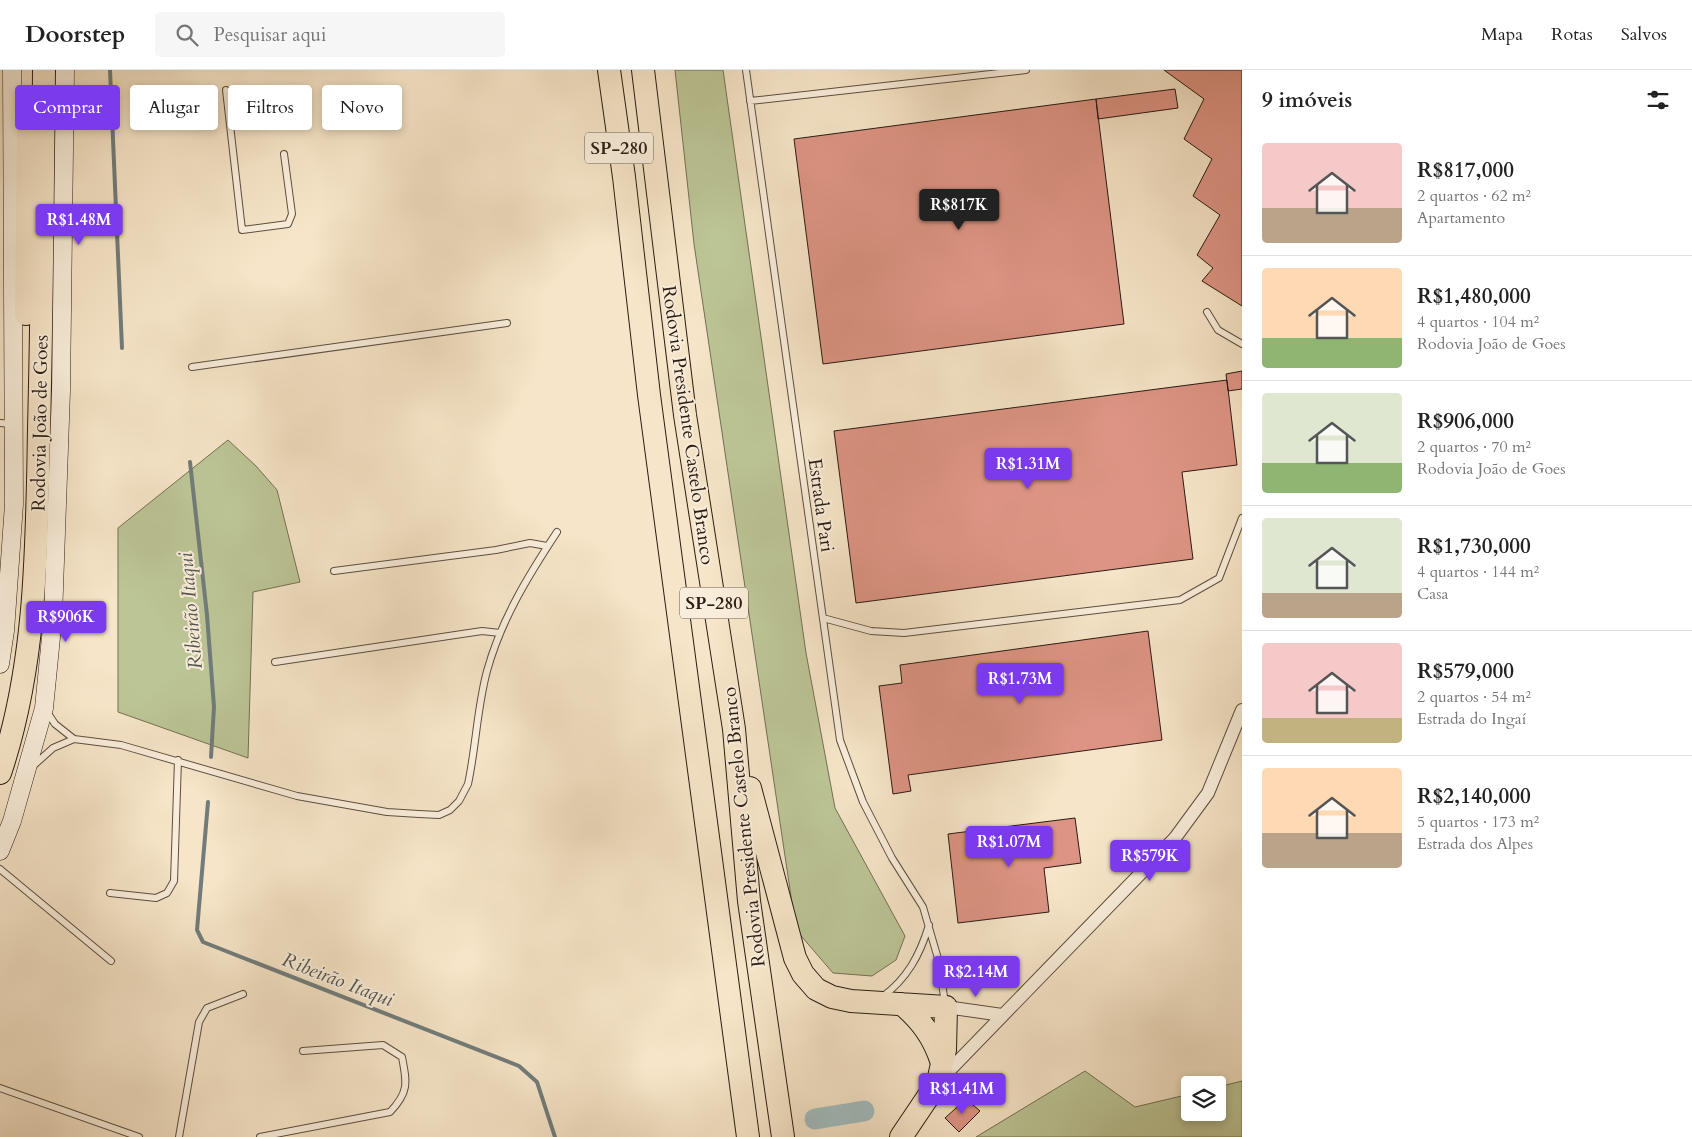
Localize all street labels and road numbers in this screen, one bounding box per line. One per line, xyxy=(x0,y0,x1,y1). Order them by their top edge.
road number: SP-280 xyxy=(585,132,653,164)
street label: Rodovia Presidente Castelo Branco xyxy=(656,284,720,566)
street label: Rodovia João de Goes xyxy=(25,335,55,512)
street label: Estrada Pari xyxy=(802,457,840,554)
road number: SP-280 xyxy=(680,588,748,618)
street label: Rodovia Presidente Castelo Branco xyxy=(716,686,772,968)

